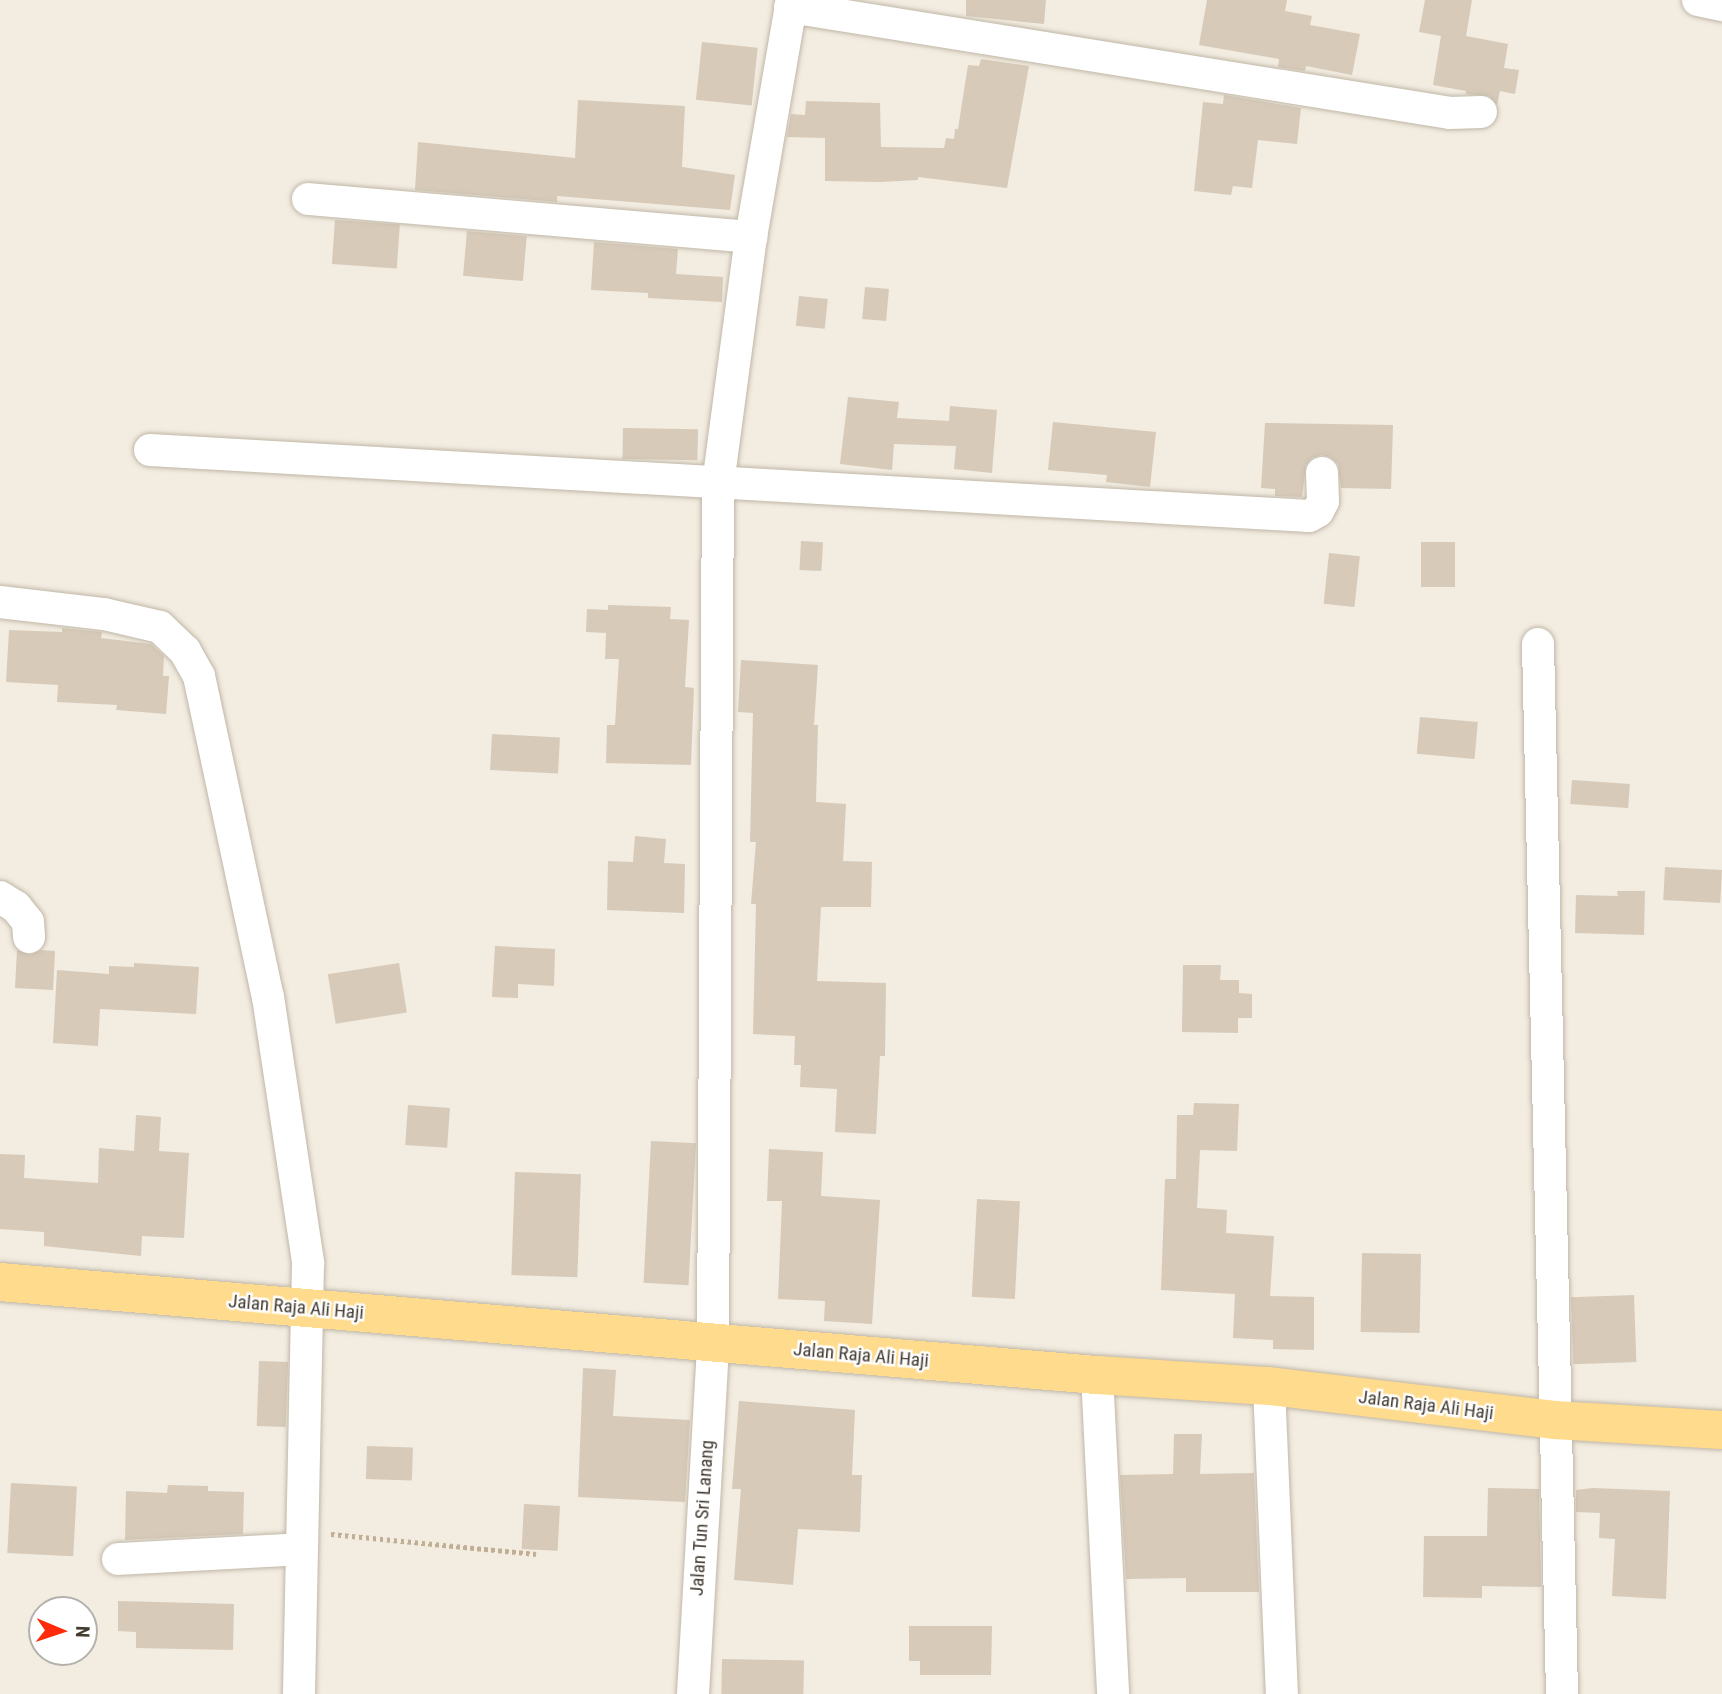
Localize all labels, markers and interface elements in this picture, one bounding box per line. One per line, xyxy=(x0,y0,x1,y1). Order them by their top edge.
street label: Jalan Raja Ali Haji xyxy=(227,1290,365,1324)
street label: Jalan Raja Ali Haji xyxy=(792,1338,930,1372)
street label: Jalan Raja Ali Haji xyxy=(1357,1385,1495,1425)
street label: Jalan Tun Sri Lanang xyxy=(685,1439,719,1597)
north arrow xyxy=(28,1596,98,1666)
text: N xyxy=(71,1625,94,1638)

